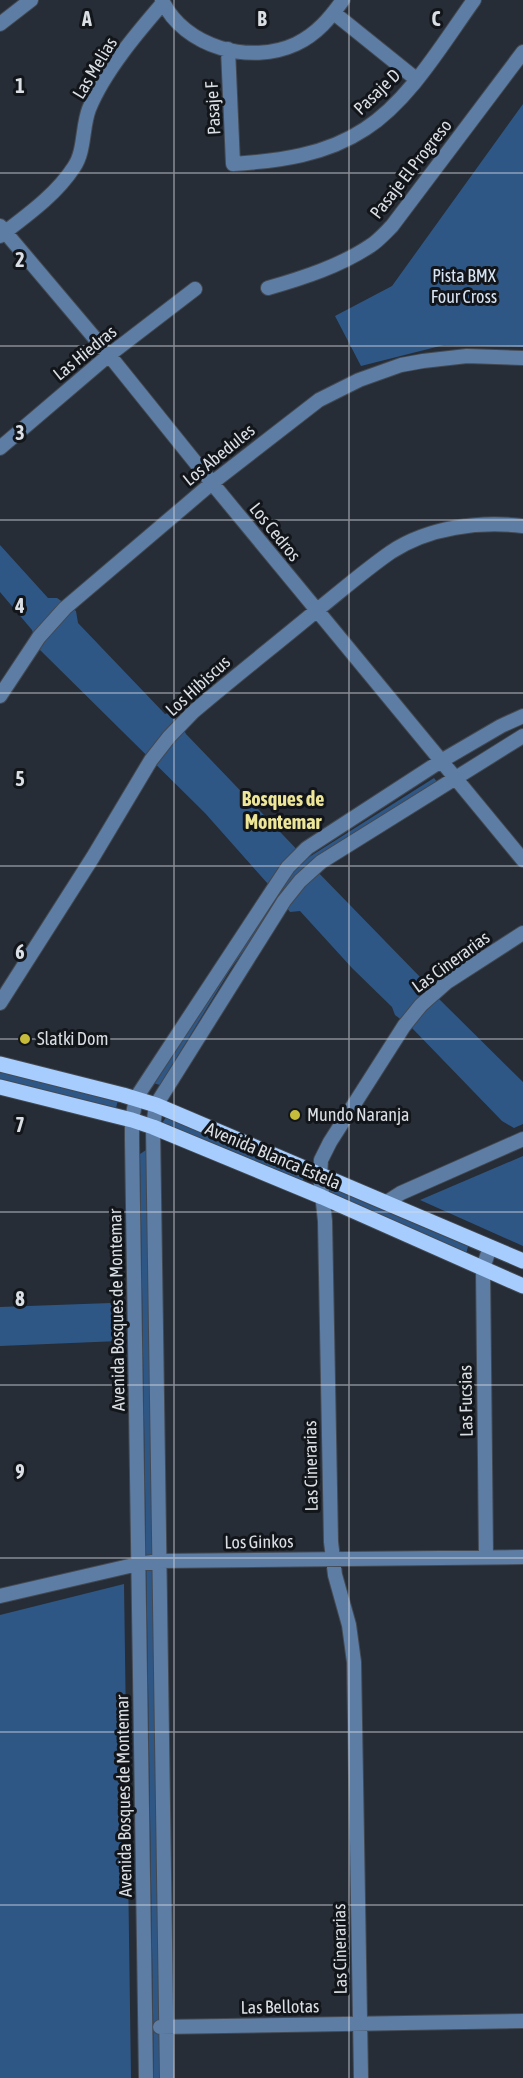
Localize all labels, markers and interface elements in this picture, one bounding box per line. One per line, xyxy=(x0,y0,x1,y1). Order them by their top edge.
text: A xyxy=(81,7,92,30)
text: B xyxy=(257,7,267,30)
text: C xyxy=(432,7,441,30)
street label: Las Melias xyxy=(68,33,121,102)
street label: Pasaje D xyxy=(349,64,404,119)
text: 1 xyxy=(15,74,25,97)
street label: Pasaje F xyxy=(201,80,224,135)
street label: Pasaje El Progreso xyxy=(365,115,456,222)
text: 2 xyxy=(15,248,25,271)
park label: Pista BMX Four Cross xyxy=(431,265,497,307)
street label: Las Hiedras xyxy=(49,321,120,384)
street label: Los Abedules xyxy=(179,419,259,490)
text: 3 xyxy=(15,421,25,444)
street label: Los Cedros xyxy=(245,498,305,565)
text: 4 xyxy=(14,594,25,617)
street label: Los Hibiscus xyxy=(161,651,234,720)
text: 5 xyxy=(15,767,25,790)
district label: Bosques de Montemar xyxy=(242,787,324,833)
street label: Las Cinerarias xyxy=(408,926,494,997)
text: 6 xyxy=(15,940,25,963)
place label: Slatki Dom xyxy=(37,1028,108,1049)
marker: Slatki Dom xyxy=(18,1032,32,1046)
place label: Mundo Naranja xyxy=(307,1104,410,1125)
marker: Mundo Naranja xyxy=(288,1108,302,1122)
text: 7 xyxy=(15,1113,25,1136)
street label: Avenida Blanca Estela xyxy=(202,1118,344,1193)
street label: Avenida Bosques de Montemar xyxy=(104,1208,129,1411)
text: 8 xyxy=(15,1287,25,1310)
street label: Las Fucsias xyxy=(454,1365,477,1437)
street label: Las Cinerarias xyxy=(299,1420,322,1512)
text: 9 xyxy=(15,1460,25,1483)
street label: Los Ginkos xyxy=(224,1530,294,1553)
street label: Avenida Bosques de Montemar xyxy=(111,1694,136,1897)
street label: Las Cinerarias xyxy=(328,1903,351,1995)
street label: Las Bellotas xyxy=(241,1995,319,2018)

